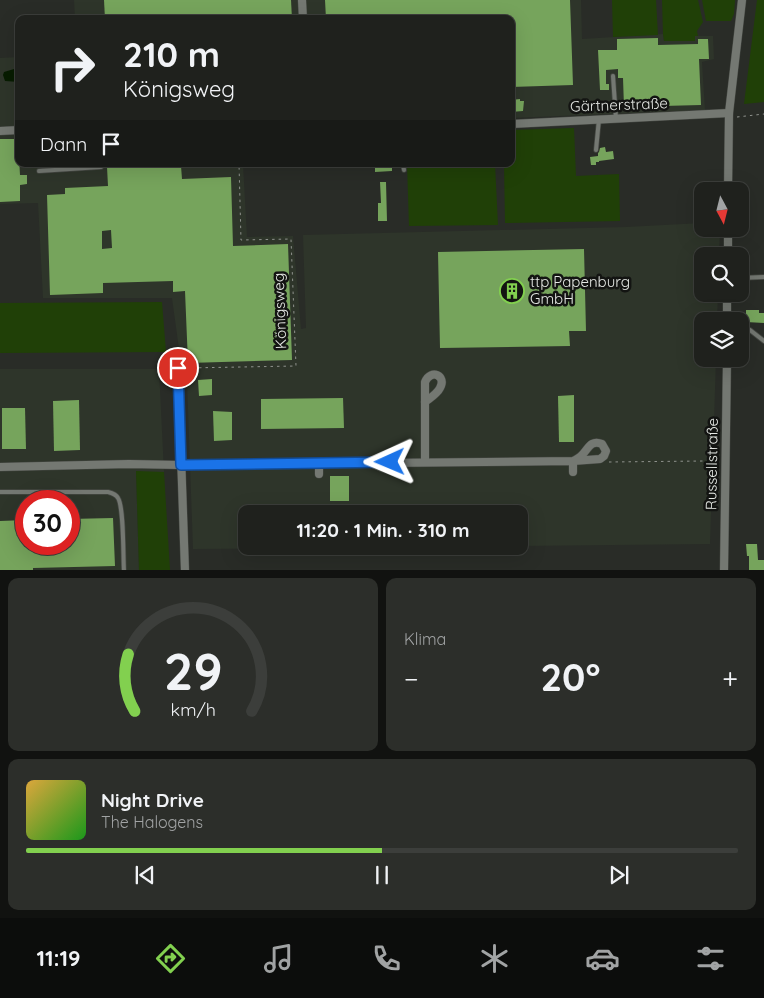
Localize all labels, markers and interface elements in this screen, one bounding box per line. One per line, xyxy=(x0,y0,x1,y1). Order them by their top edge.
text: 210 m xyxy=(123,32,220,76)
icon: right xyxy=(40,35,105,100)
text: Königsweg xyxy=(123,75,235,103)
street label: Gärtnerstraße xyxy=(570,93,668,116)
icon: arrive xyxy=(97,130,125,158)
text: Dann xyxy=(40,132,87,156)
north arrow xyxy=(694,182,749,238)
map controls xyxy=(694,182,749,367)
button: search xyxy=(694,247,749,302)
place label: ttp Papenburg GmbH xyxy=(530,272,630,308)
street label: Königsweg xyxy=(269,273,290,350)
building icon: ttp Papenburg GmbH xyxy=(499,278,525,304)
button: layers xyxy=(694,312,749,367)
pin xyxy=(157,347,199,389)
icon: arrive xyxy=(164,354,192,382)
street label: Russellstraße xyxy=(701,418,722,510)
position arrow xyxy=(363,435,415,487)
speed limit sign: 30 xyxy=(15,490,80,555)
text: 11:20 · 1 Min. · 310 m xyxy=(296,518,470,542)
text: Klima xyxy=(404,629,446,649)
text: 29 xyxy=(163,638,223,703)
text: 20° xyxy=(540,653,600,701)
text: − xyxy=(404,661,419,696)
text: + xyxy=(722,661,738,696)
text: km/h xyxy=(170,698,216,720)
text: Night Drive xyxy=(101,788,204,812)
text: The Halogens xyxy=(101,812,203,832)
icon: previous xyxy=(131,861,159,889)
icon: pause xyxy=(368,861,396,889)
icon: next xyxy=(605,861,633,889)
icon: directions xyxy=(153,941,188,976)
icon: music xyxy=(261,941,296,976)
icon: phone xyxy=(369,941,404,976)
icon: climate xyxy=(477,941,512,976)
icon: car xyxy=(585,941,620,976)
icon: filters xyxy=(693,941,728,976)
text: 11:19 xyxy=(36,944,81,972)

